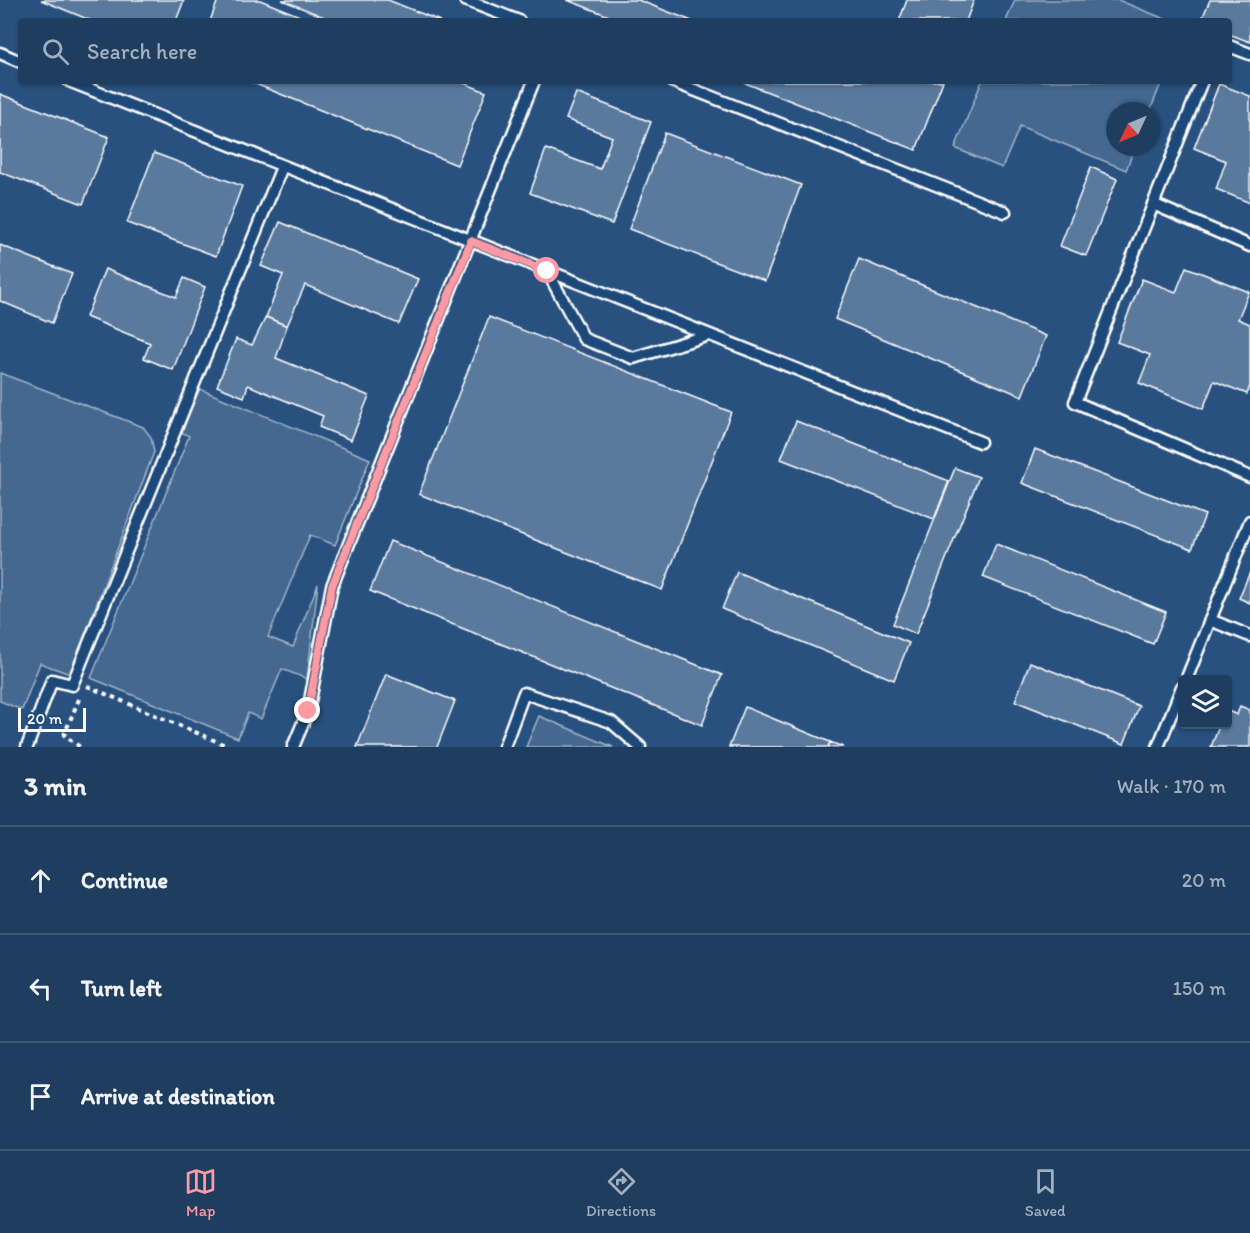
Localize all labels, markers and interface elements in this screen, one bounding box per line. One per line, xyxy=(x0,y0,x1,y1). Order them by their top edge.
search box xyxy=(18,18,1232,84)
icon: search xyxy=(39,35,72,68)
text: Search here xyxy=(87,38,197,65)
north arrow xyxy=(1106,102,1160,156)
route start xyxy=(533,257,559,283)
map controls xyxy=(1178,675,1232,729)
button: layers xyxy=(1178,675,1232,729)
route end xyxy=(294,697,320,723)
scale bar xyxy=(18,705,86,732)
text: 20 m xyxy=(27,709,62,728)
text: 3 min xyxy=(24,770,86,802)
text: Walk · 170 m xyxy=(1117,774,1226,798)
icon: ahead xyxy=(24,864,57,897)
text: Continue xyxy=(81,867,168,894)
text: 20 m xyxy=(1182,868,1226,892)
icon: left xyxy=(24,972,57,1005)
text: Turn left xyxy=(81,975,162,1002)
text: 150 m xyxy=(1173,976,1226,1000)
icon: arrive xyxy=(24,1080,57,1113)
text: Arrive at destination xyxy=(81,1083,275,1110)
tab: Map xyxy=(184,1165,217,1220)
tab: Directions xyxy=(586,1165,656,1220)
tab: Saved xyxy=(1025,1165,1066,1220)

